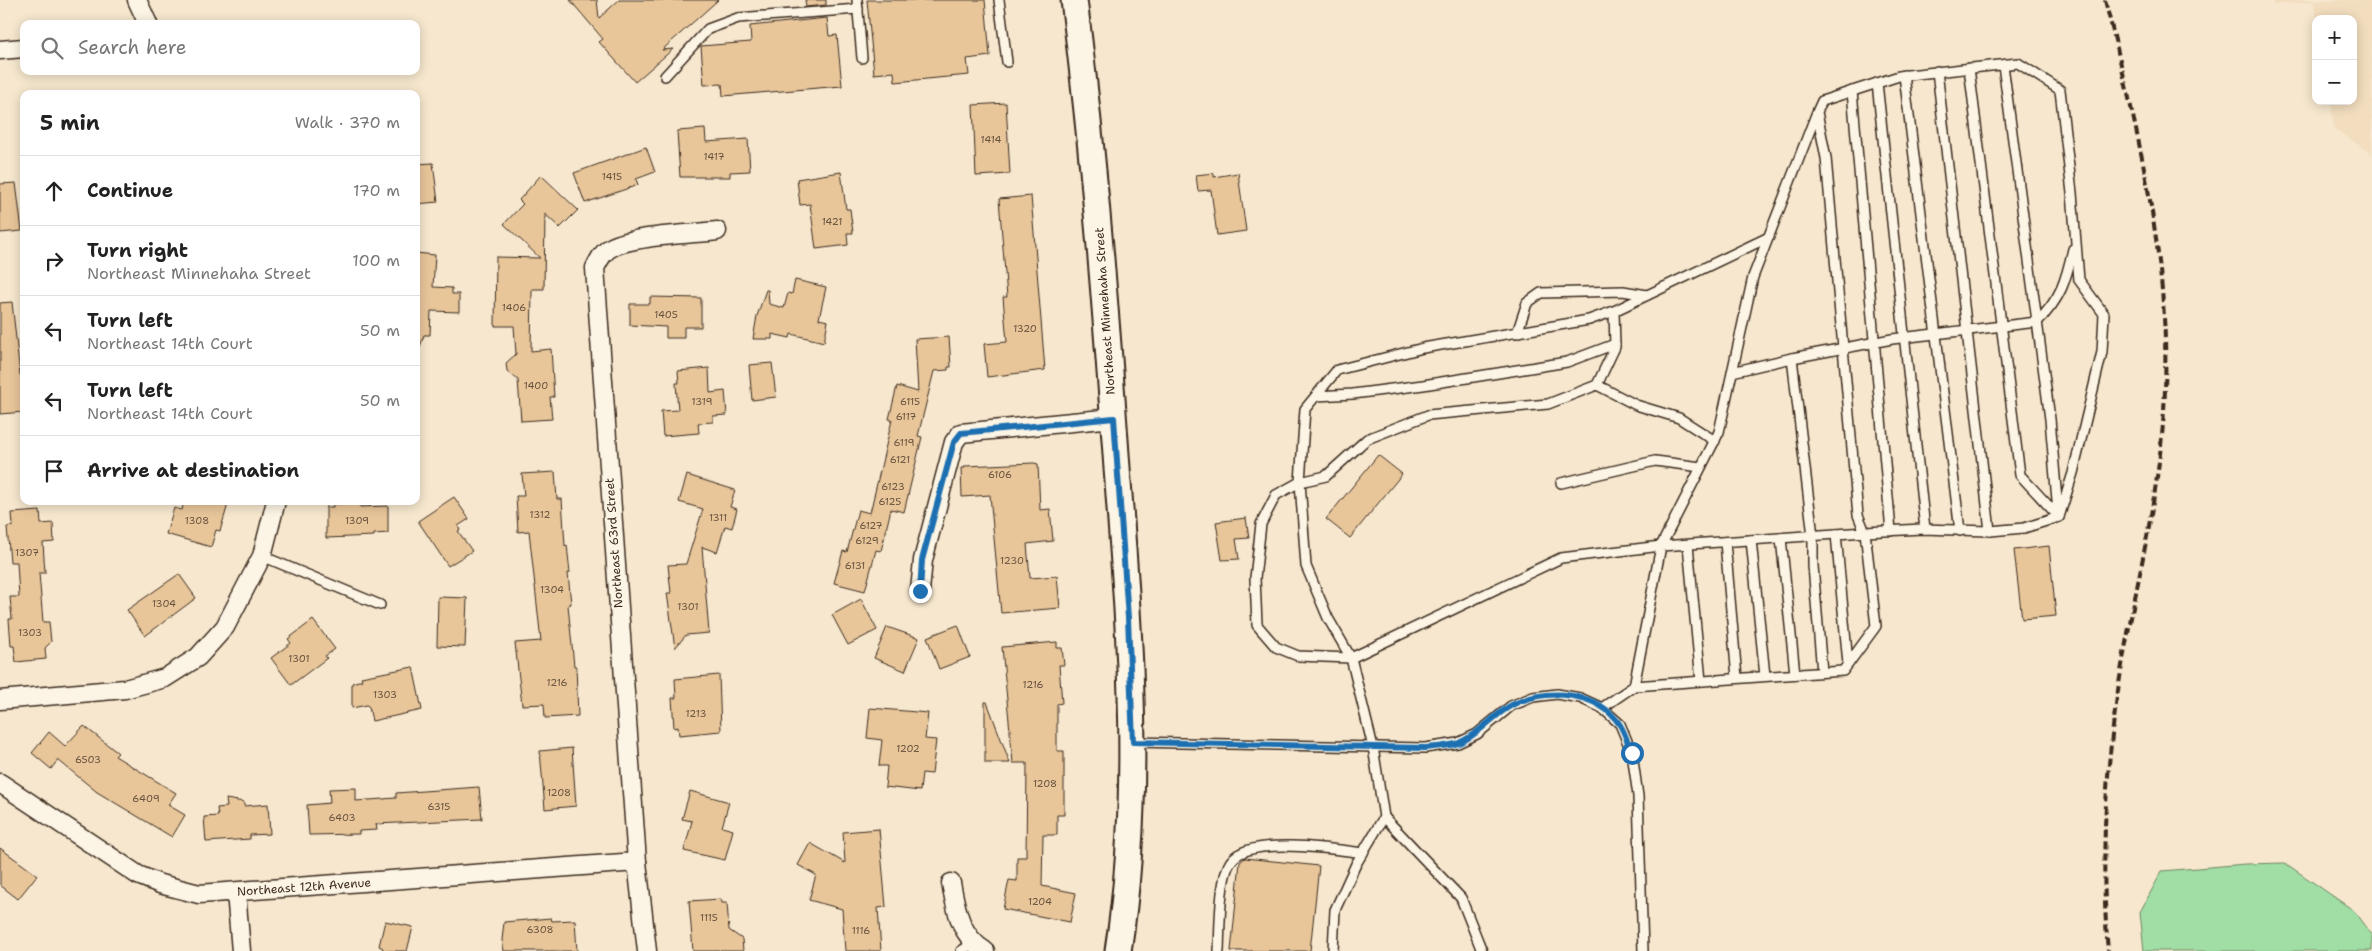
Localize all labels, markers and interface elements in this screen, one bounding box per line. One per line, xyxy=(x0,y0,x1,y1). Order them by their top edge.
map controls xyxy=(2312,15,2357,105)
button: + xyxy=(2312,15,2357,60)
search box xyxy=(20,20,420,75)
icon: search xyxy=(38,34,66,62)
text: Search here xyxy=(78,35,187,60)
button: − xyxy=(2312,60,2357,105)
text: 5 min xyxy=(40,109,100,137)
text: Walk · 370 m xyxy=(295,112,400,133)
house number: 1414 xyxy=(981,133,1001,146)
house number: 1417 xyxy=(704,150,724,163)
house number: 1415 xyxy=(602,170,622,183)
icon: ahead xyxy=(40,177,68,205)
text: Continue xyxy=(87,178,173,203)
text: 170 m xyxy=(353,180,400,201)
house number: 1421 xyxy=(822,215,842,228)
street label: Northeast Minnehaha Street xyxy=(1091,227,1119,395)
text: Turn right xyxy=(87,238,188,263)
icon: right xyxy=(40,247,68,275)
text: 100 m xyxy=(352,250,400,271)
text: Northeast Minnehaha Street xyxy=(87,263,311,284)
house number: 1406 xyxy=(502,301,526,314)
text: Turn left xyxy=(87,308,173,333)
house number: 1405 xyxy=(654,308,678,321)
icon: left xyxy=(40,317,68,345)
text: 50 m xyxy=(360,320,400,341)
house number: 1320 xyxy=(1013,322,1037,335)
text: Northeast 14th Court xyxy=(87,333,253,354)
text: Turn left xyxy=(87,378,173,403)
house number: 1400 xyxy=(524,379,548,392)
icon: left xyxy=(40,387,68,415)
text: 50 m xyxy=(360,390,400,411)
house number: 1319 xyxy=(692,395,712,408)
house number: 6115 xyxy=(900,395,920,408)
text: Northeast 14th Court xyxy=(87,403,253,424)
house number: 6117 xyxy=(896,410,916,423)
house number: 6119 xyxy=(894,436,914,449)
house number: 6121 xyxy=(890,453,910,466)
icon: arrive xyxy=(40,457,68,485)
text: Arrive at destination xyxy=(87,458,299,483)
house number: 6106 xyxy=(988,468,1012,481)
street label: Northeast 63rd Street xyxy=(601,477,627,609)
house number: 6123 xyxy=(881,480,905,493)
house number: 6125 xyxy=(879,495,901,508)
house number: 1312 xyxy=(530,508,550,521)
house number: 1311 xyxy=(709,511,727,524)
house number: 1308 xyxy=(185,514,209,527)
house number: 1309 xyxy=(345,514,369,527)
house number: 6127 xyxy=(859,519,883,532)
house number: 6129 xyxy=(855,534,879,547)
house number: 1307 xyxy=(15,546,39,559)
house number: 1230 xyxy=(1000,554,1024,567)
house number: 6131 xyxy=(845,559,865,572)
route end xyxy=(909,580,932,603)
house number: 1304 xyxy=(540,583,564,596)
house number: 1304 xyxy=(152,597,176,610)
house number: 1301 xyxy=(677,600,699,613)
house number: 1303 xyxy=(18,626,42,639)
house number: 1301 xyxy=(288,652,310,665)
house number: 1216 xyxy=(546,676,568,689)
house number: 1216 xyxy=(1022,678,1044,691)
house number: 1303 xyxy=(373,688,397,701)
house number: 1213 xyxy=(686,707,706,720)
house number: 1202 xyxy=(896,742,920,755)
route start xyxy=(1621,742,1644,765)
house number: 6503 xyxy=(75,753,101,766)
house number: 1208 xyxy=(1033,777,1057,790)
house number: 1208 xyxy=(547,786,571,799)
house number: 6409 xyxy=(132,792,160,805)
house number: 6315 xyxy=(428,800,450,813)
house number: 6403 xyxy=(328,811,356,824)
street label: Northeast 12th Avenue xyxy=(236,874,372,900)
house number: 1204 xyxy=(1028,895,1052,908)
house number: 1115 xyxy=(700,911,718,924)
house number: 6308 xyxy=(526,923,554,936)
house number: 1116 xyxy=(852,924,870,937)

